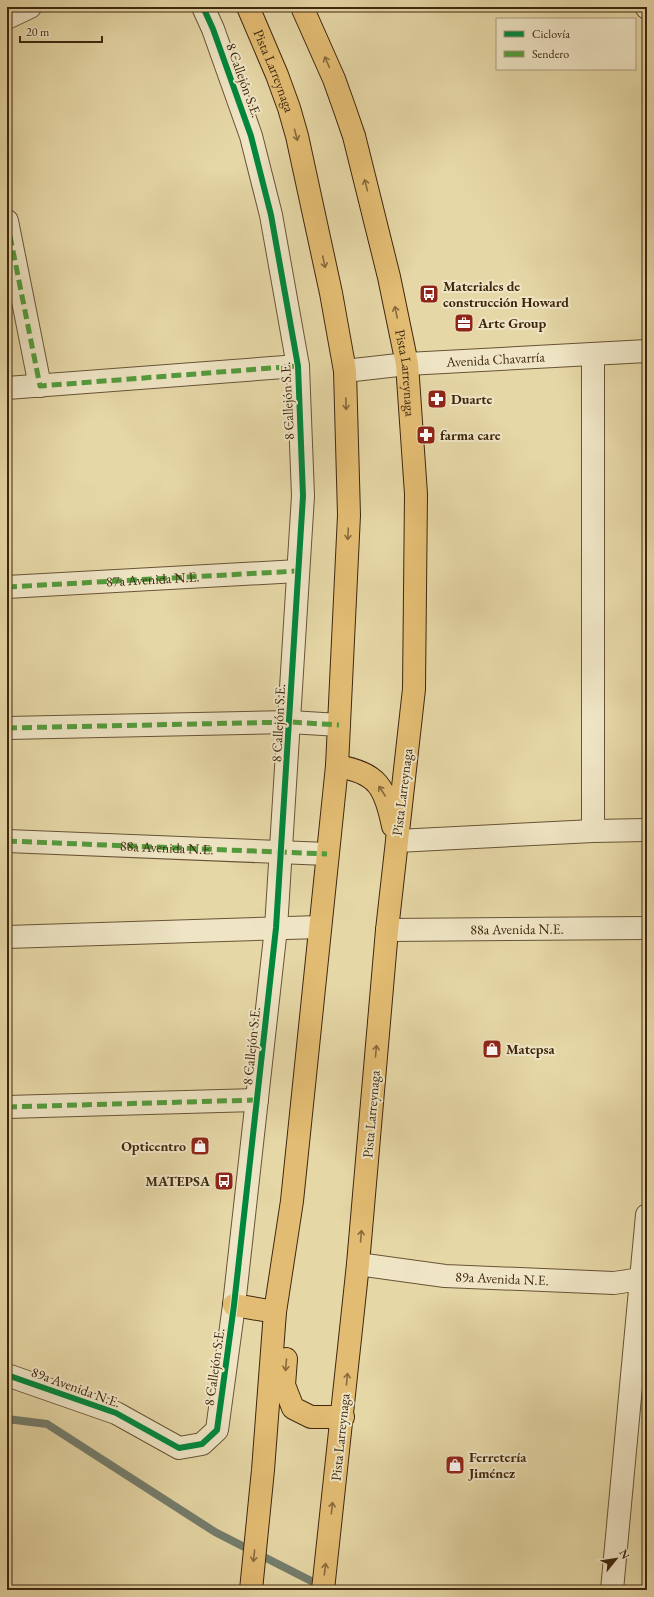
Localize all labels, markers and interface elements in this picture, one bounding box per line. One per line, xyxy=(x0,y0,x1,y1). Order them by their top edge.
scale bar xyxy=(20,18,102,44)
legend xyxy=(496,18,636,70)
text: 20 m xyxy=(26,24,50,40)
street label: Pista Larreynaga xyxy=(250,26,299,115)
text: Ciclovía xyxy=(532,26,570,42)
street label: 8 Callejón S.E. xyxy=(222,40,266,120)
text: Sendero xyxy=(532,46,569,62)
one-way arrow xyxy=(322,56,330,68)
one-way arrow xyxy=(293,128,300,141)
one-way arrow xyxy=(362,179,369,192)
one-way arrow xyxy=(321,255,329,268)
place label: Materiales de construcción Howard xyxy=(443,277,569,311)
bus stop icon: Materiales de construcción Howard xyxy=(418,283,440,305)
one-way arrow xyxy=(392,306,400,319)
office icon: Arte Group xyxy=(453,312,475,334)
place label: Arte Group xyxy=(477,314,547,332)
street label: Pista Larreynaga xyxy=(391,328,420,418)
street label: Avenida Chavarría xyxy=(445,348,546,371)
street label: 8 Callejón S.E. xyxy=(276,361,298,441)
pharmacy icon: Duarte xyxy=(426,388,448,410)
place label: Duarte xyxy=(451,390,493,408)
one-way arrow xyxy=(342,397,350,410)
pharmacy icon: farma care xyxy=(415,424,437,446)
place label: farma care xyxy=(440,426,501,444)
one-way arrow xyxy=(345,527,352,540)
street label: 87a Avenida N.E. xyxy=(106,567,200,591)
street label: 8 Callejón S.E. xyxy=(267,683,289,763)
street label: Pista Larreynaga xyxy=(388,747,416,837)
one-way arrow xyxy=(377,785,385,797)
street label: 88a Avenida N.E. xyxy=(120,837,214,858)
street label: 88a Avenida N.E. xyxy=(470,920,564,938)
street label: 8 Callejón S.E. xyxy=(238,1006,264,1086)
shop icon: Matepsa xyxy=(481,1038,503,1060)
place label: Matepsa xyxy=(506,1040,556,1058)
one-way arrow xyxy=(373,1045,380,1058)
street label: Pista Larreynaga xyxy=(358,1069,384,1159)
shop icon: Opticentro xyxy=(189,1135,211,1157)
place label: Opticentro xyxy=(121,1137,186,1155)
bus stop icon: MATEPSA xyxy=(213,1170,235,1192)
place label: MATEPSA xyxy=(145,1172,211,1190)
one-way arrow xyxy=(357,1230,364,1243)
street label: 89a Avenida N.E. xyxy=(455,1267,549,1289)
street label: 8 Callejón S.E. xyxy=(200,1327,228,1407)
one-way arrow xyxy=(282,1358,289,1371)
street label: 89a Avenida N.E. xyxy=(29,1363,123,1411)
one-way arrow xyxy=(343,1373,350,1386)
street label: Pista Larreynaga xyxy=(326,1392,354,1482)
place label: Ferretería Jiménez xyxy=(467,1448,527,1482)
shop icon: Ferretería Jiménez xyxy=(444,1454,466,1476)
one-way arrow xyxy=(328,1502,336,1515)
north arrow xyxy=(596,1539,636,1579)
text: N xyxy=(616,1547,633,1561)
one-way arrow xyxy=(250,1549,258,1562)
one-way arrow xyxy=(321,1563,329,1576)

